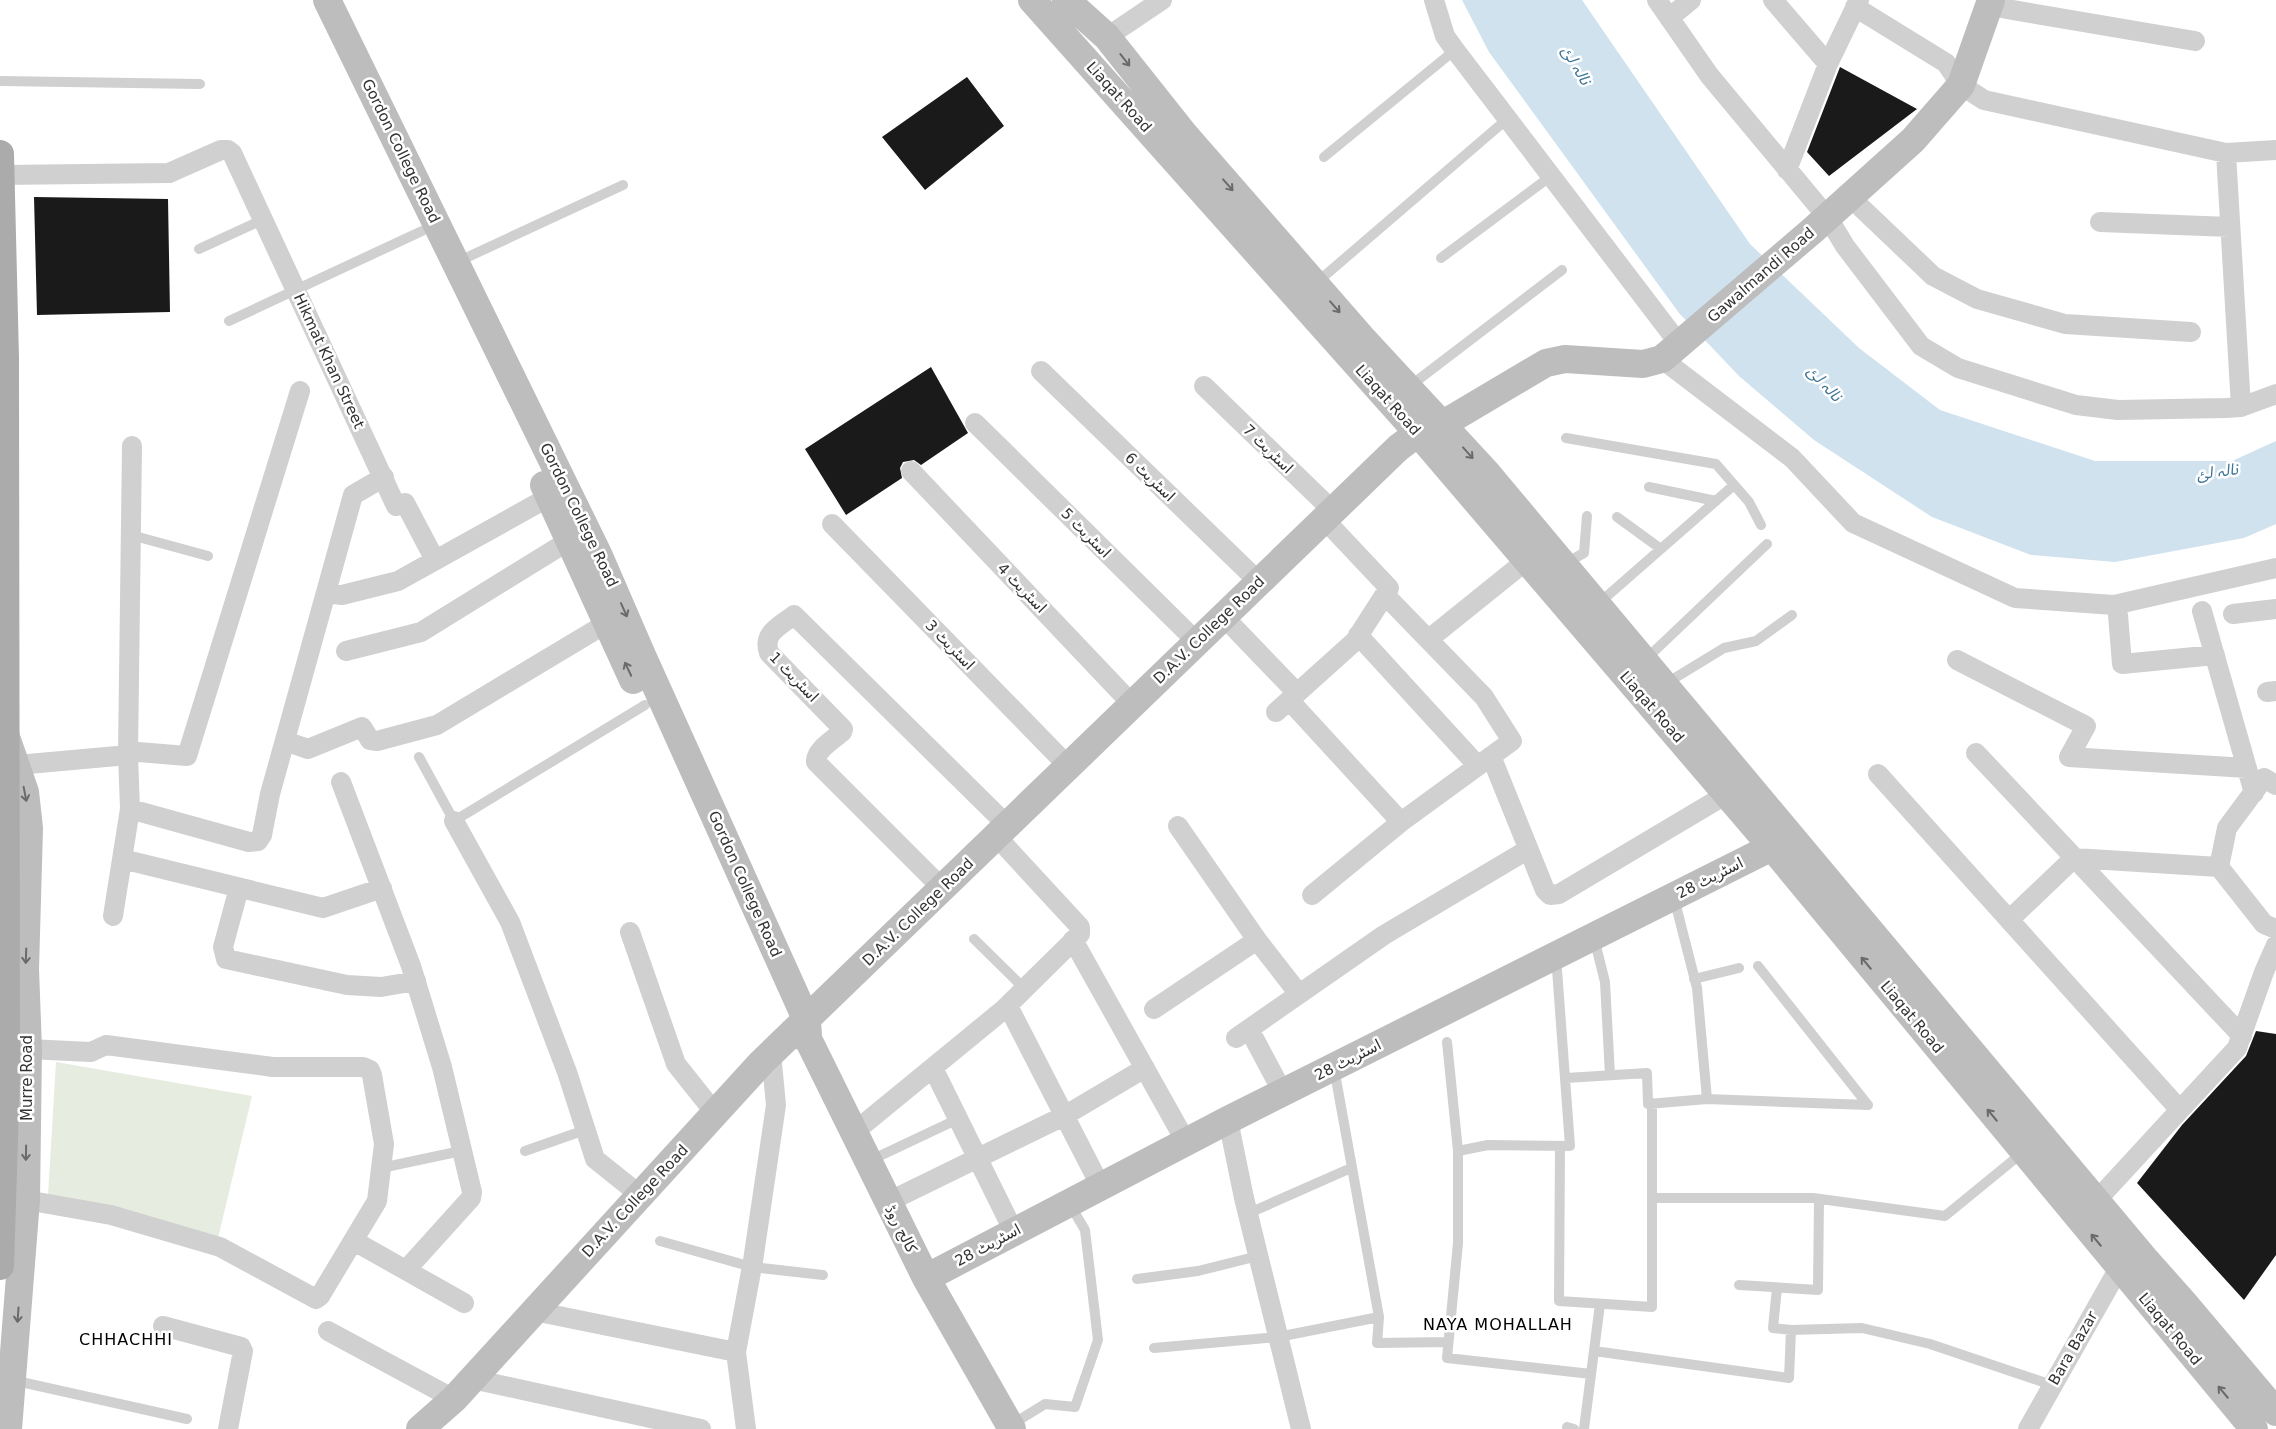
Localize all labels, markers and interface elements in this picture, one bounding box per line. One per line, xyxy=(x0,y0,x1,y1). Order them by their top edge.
water label: نالہ لئ xyxy=(1558,42,1596,89)
one-way arrow xyxy=(1119,53,1130,66)
street label: Liaqat Road xyxy=(1083,58,1155,136)
street label: Gordon College Road xyxy=(358,76,444,226)
one-way arrow xyxy=(1222,178,1233,191)
street label: Gawalmandi Road xyxy=(1704,224,1818,326)
street label: Hikmat Khan Street xyxy=(290,291,368,432)
one-way arrow xyxy=(1329,301,1341,314)
street label: Liaqat Road xyxy=(1352,361,1424,439)
water label: نالہ لئ xyxy=(1803,362,1847,406)
street label: اسٹریٹ 7 xyxy=(1239,421,1297,477)
street label: Gordon College Road xyxy=(536,440,622,590)
one-way arrow xyxy=(1463,446,1474,459)
street label: اسٹریٹ 6 xyxy=(1121,449,1179,505)
water label: نالہ لئ xyxy=(2195,459,2241,484)
street label: اسٹریٹ 5 xyxy=(1057,504,1115,562)
street label: اسٹریٹ 4 xyxy=(994,559,1050,617)
street label: D.A.V. College Road xyxy=(1150,572,1268,688)
one-way arrow xyxy=(619,602,629,617)
street label: اسٹریٹ 3 xyxy=(922,616,978,674)
street label: اسٹریٹ 1 xyxy=(766,648,822,706)
one-way arrow xyxy=(623,662,632,677)
street label: Liaqat Road xyxy=(1616,668,1688,746)
one-way arrow xyxy=(20,785,30,801)
street label: Gordon College Road xyxy=(705,808,785,960)
street label: D.A.V. College Road xyxy=(859,854,977,970)
street label: اسٹریٹ 28 xyxy=(1674,854,1746,902)
one-way arrow xyxy=(21,947,30,963)
one-way arrow xyxy=(1861,956,1872,969)
street label: Liaqat Road xyxy=(1877,977,1947,1057)
street label: Murre Road xyxy=(18,1035,36,1121)
street label: اسٹریٹ 28 xyxy=(1312,1036,1384,1084)
one-way arrow xyxy=(1987,1109,1998,1122)
street label: D.A.V. College Road xyxy=(578,1141,692,1261)
one-way arrow xyxy=(21,1144,31,1161)
street label: کالج روڈ xyxy=(881,1202,921,1257)
street label: اسٹریٹ 28 xyxy=(952,1220,1024,1270)
one-way arrow xyxy=(2090,1234,2101,1247)
street label: Liaqat Road xyxy=(2135,1289,2205,1369)
one-way arrow xyxy=(13,1307,22,1323)
street label: Bara Bazar xyxy=(2045,1307,2102,1388)
district label: NAYA MOHALLAH xyxy=(1423,1315,1573,1334)
district label: CHHACHHI xyxy=(79,1330,173,1349)
one-way arrow xyxy=(2217,1385,2228,1398)

